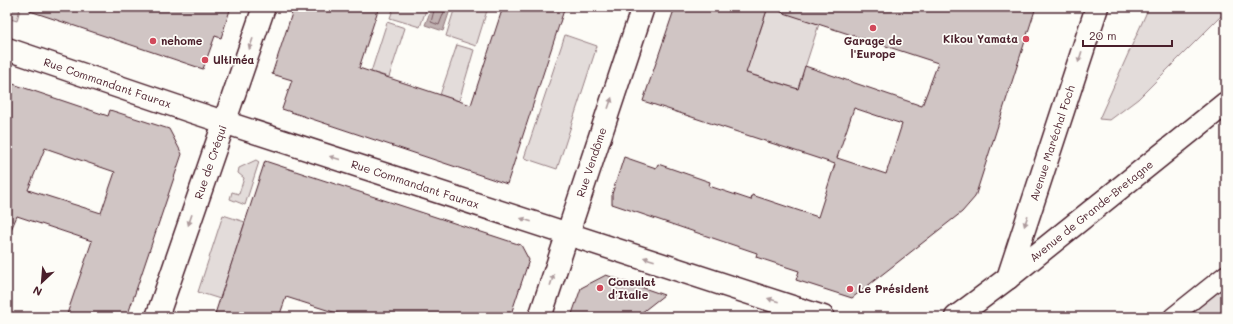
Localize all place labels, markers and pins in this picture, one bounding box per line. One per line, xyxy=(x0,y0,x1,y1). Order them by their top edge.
marker: Garage de l'Europe xyxy=(868,23,878,33)
place label: Kikou Yamata xyxy=(943,31,1018,46)
place label: nehome xyxy=(161,33,203,48)
place label: Garage de l'Europe xyxy=(844,33,903,61)
marker: Kikou Yamata xyxy=(1021,34,1031,44)
marker: nehome xyxy=(148,36,158,46)
place label: Ultiméa xyxy=(213,52,255,67)
marker: Ultiméa xyxy=(200,55,210,65)
place label: Consulat d'Italie xyxy=(608,274,656,302)
place label: Le Président xyxy=(858,281,929,296)
marker: Consulat d'Italie xyxy=(595,283,605,293)
marker: Le Président xyxy=(845,284,855,294)

